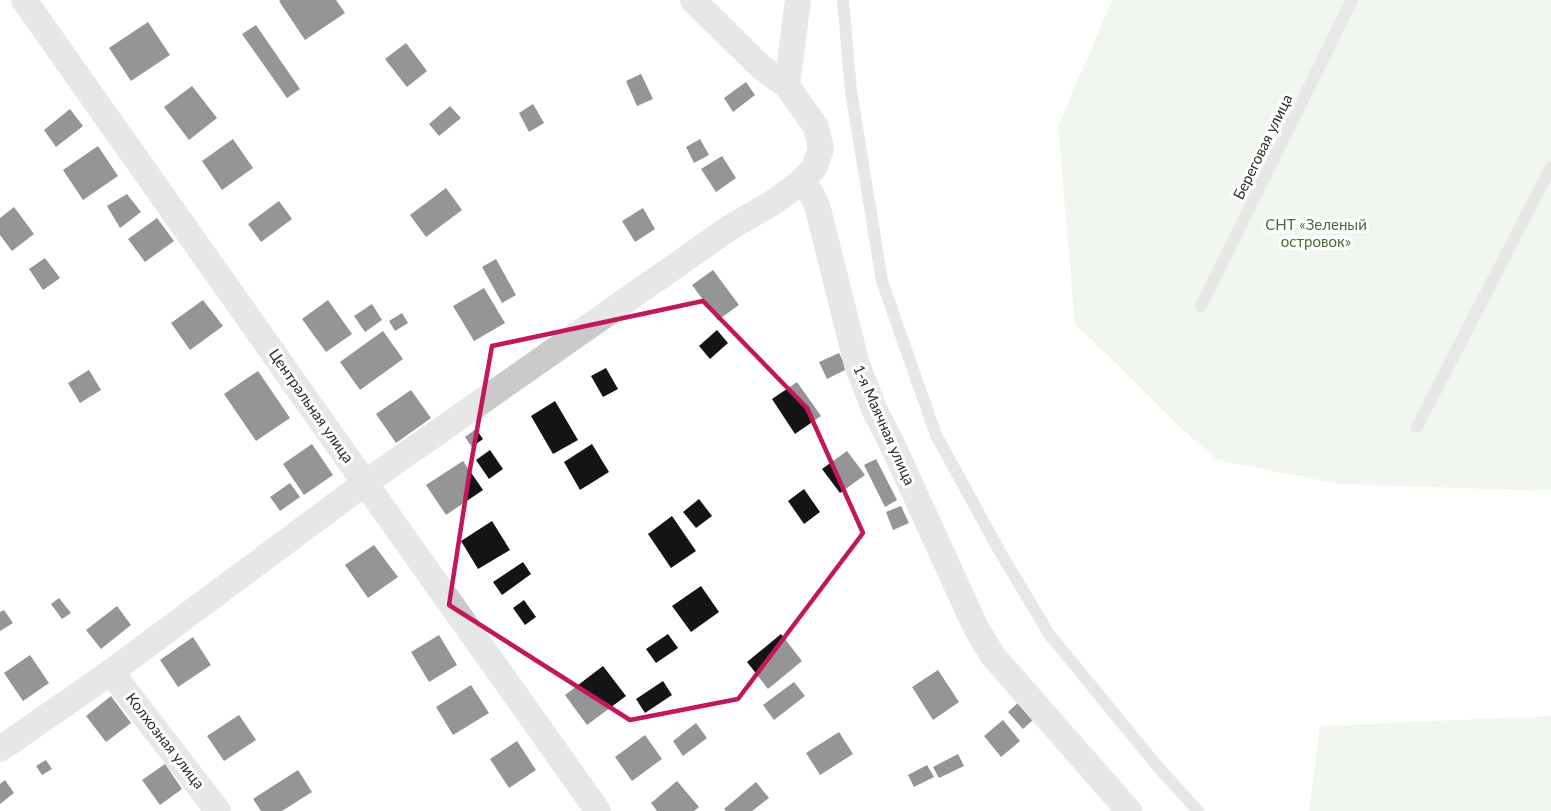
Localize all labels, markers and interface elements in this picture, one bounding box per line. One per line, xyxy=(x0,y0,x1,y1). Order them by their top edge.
street label: Береговая улица xyxy=(1229,91,1295,202)
park label: СНТ «Зеленый островок» xyxy=(1265,215,1367,250)
street label: Центральная улица xyxy=(266,345,358,466)
street label: 1-я Маячная улица xyxy=(850,362,920,488)
street label: Колхозная улица xyxy=(123,689,209,792)

